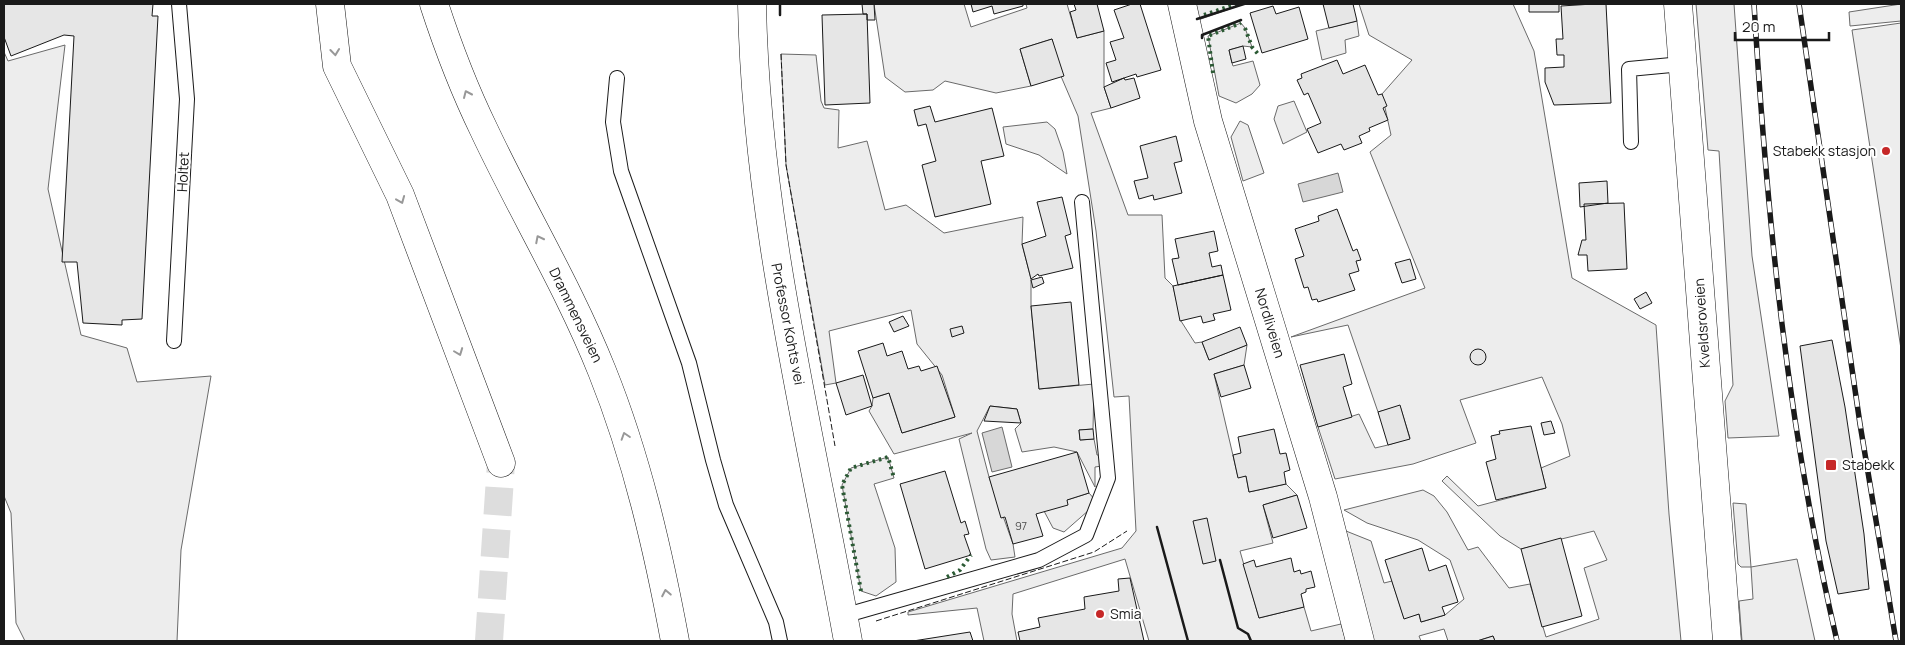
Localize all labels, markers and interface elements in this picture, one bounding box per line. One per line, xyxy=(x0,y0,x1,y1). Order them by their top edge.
scale bar xyxy=(1735,10,1829,42)
text: 20 m xyxy=(1742,16,1775,37)
one-way arrow xyxy=(329,49,340,57)
one-way arrow xyxy=(463,90,474,99)
place label: Stabekk stasjon xyxy=(1773,141,1876,160)
marker: Stabekk stasjon xyxy=(1880,145,1892,157)
street label: Holtet xyxy=(172,151,193,193)
one-way arrow xyxy=(395,195,405,204)
one-way arrow xyxy=(535,236,545,245)
street label: Professor Kohts vei xyxy=(767,261,810,386)
street label: Drammensveien xyxy=(545,264,608,365)
street label: Kveldsroveien xyxy=(1689,278,1714,368)
street label: Nordliveien xyxy=(1251,286,1290,360)
one-way arrow xyxy=(453,347,463,356)
one-way arrow xyxy=(620,433,630,441)
place label: Stabekk xyxy=(1842,455,1895,474)
marker: Stabekk xyxy=(1824,458,1838,472)
house number: 97 xyxy=(1015,518,1027,533)
one-way arrow xyxy=(661,589,671,598)
place label: Smia xyxy=(1110,604,1142,623)
marker: Smia xyxy=(1094,608,1106,620)

